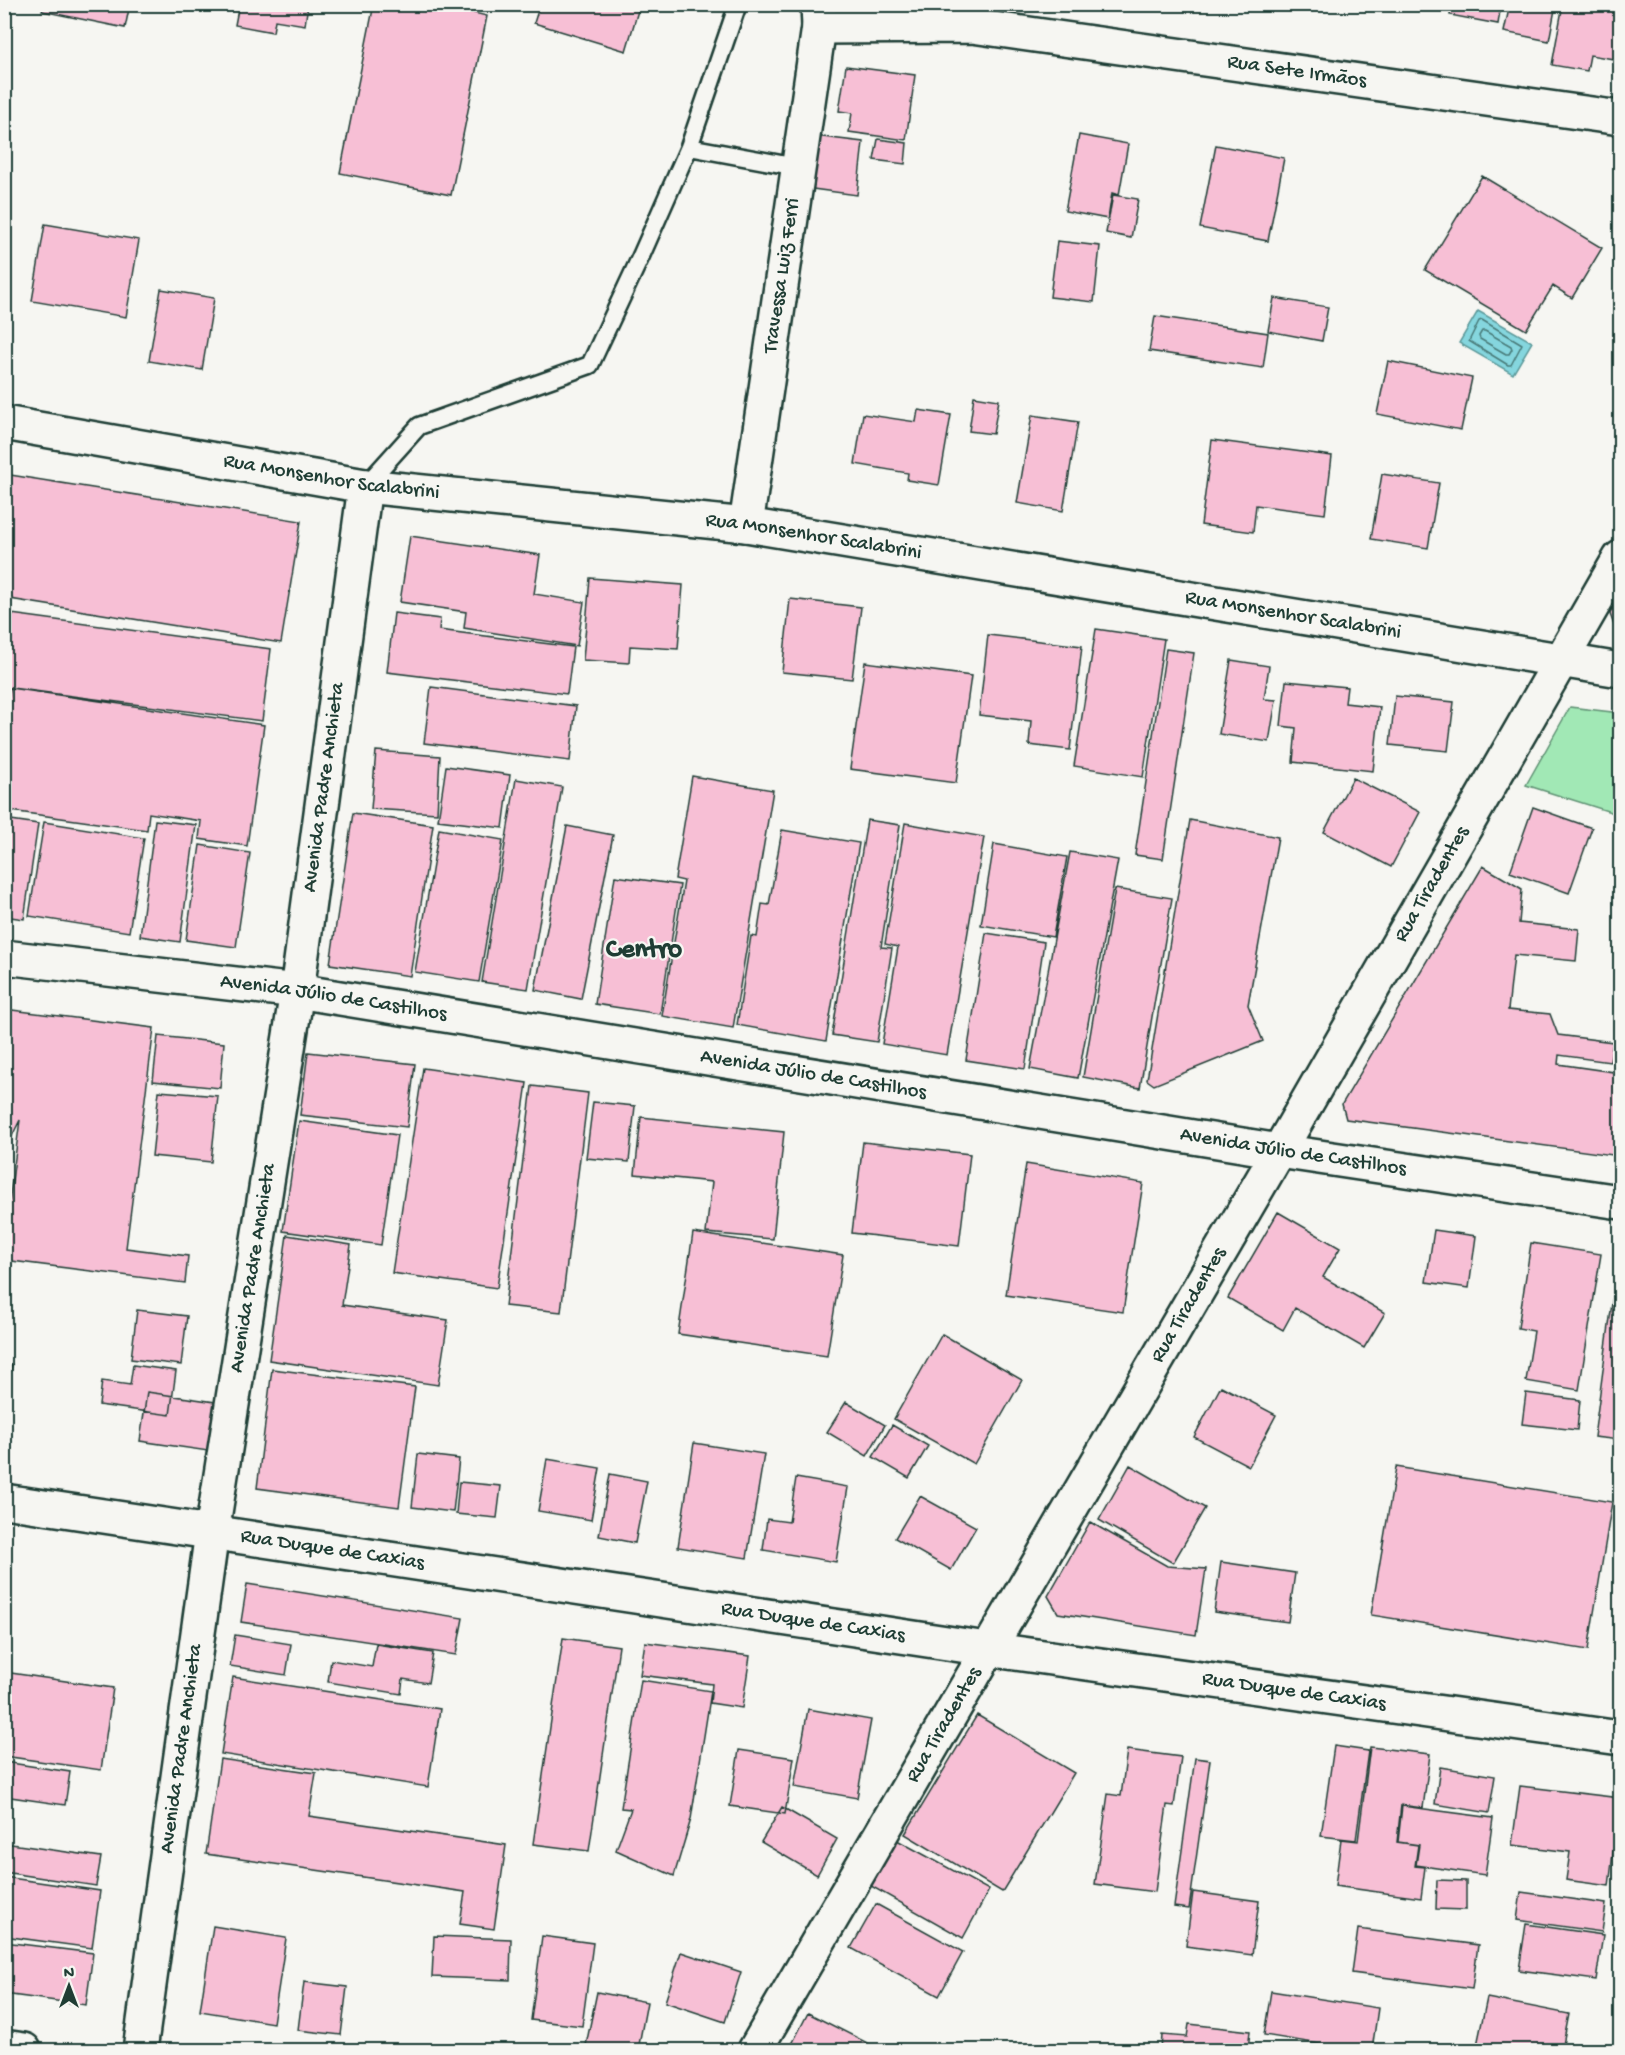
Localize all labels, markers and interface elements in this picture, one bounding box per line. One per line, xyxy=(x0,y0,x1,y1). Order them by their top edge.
street label: Rua Sete Irmãos xyxy=(1226,50,1369,95)
street label: Travessa Luiz Ferri xyxy=(759,196,806,356)
street label: Rua Monsenhor Scalabrini xyxy=(221,449,441,506)
street label: Rua Monsenhor Scalabrini xyxy=(704,508,924,566)
street label: Rua Monsenhor Scalabrini xyxy=(1183,586,1403,646)
street label: Avenida Padre Anchieta xyxy=(298,680,351,894)
street label: Rua Tiradentes xyxy=(1389,821,1476,947)
district label: Centro xyxy=(606,935,682,967)
street label: Avenida Júlio de Castilhos xyxy=(219,970,450,1028)
street label: Avenida Júlio de Castilhos xyxy=(698,1044,929,1106)
street label: Avenida Júlio de Castilhos xyxy=(1178,1123,1409,1183)
street label: Avenida Padre Anchieta xyxy=(225,1161,282,1375)
street label: Rua Tiradentes xyxy=(1146,1242,1233,1368)
street label: Rua Duque de Caxias xyxy=(239,1524,427,1577)
street label: Rua Duque de Caxias xyxy=(719,1597,908,1649)
street label: Avenida Padre Anchieta xyxy=(155,1641,209,1855)
street label: Rua Tiradentes xyxy=(901,1662,988,1787)
street label: Rua Duque de Caxias xyxy=(1200,1667,1389,1718)
north arrow xyxy=(39,1956,99,2016)
text: N xyxy=(64,1965,75,1984)

